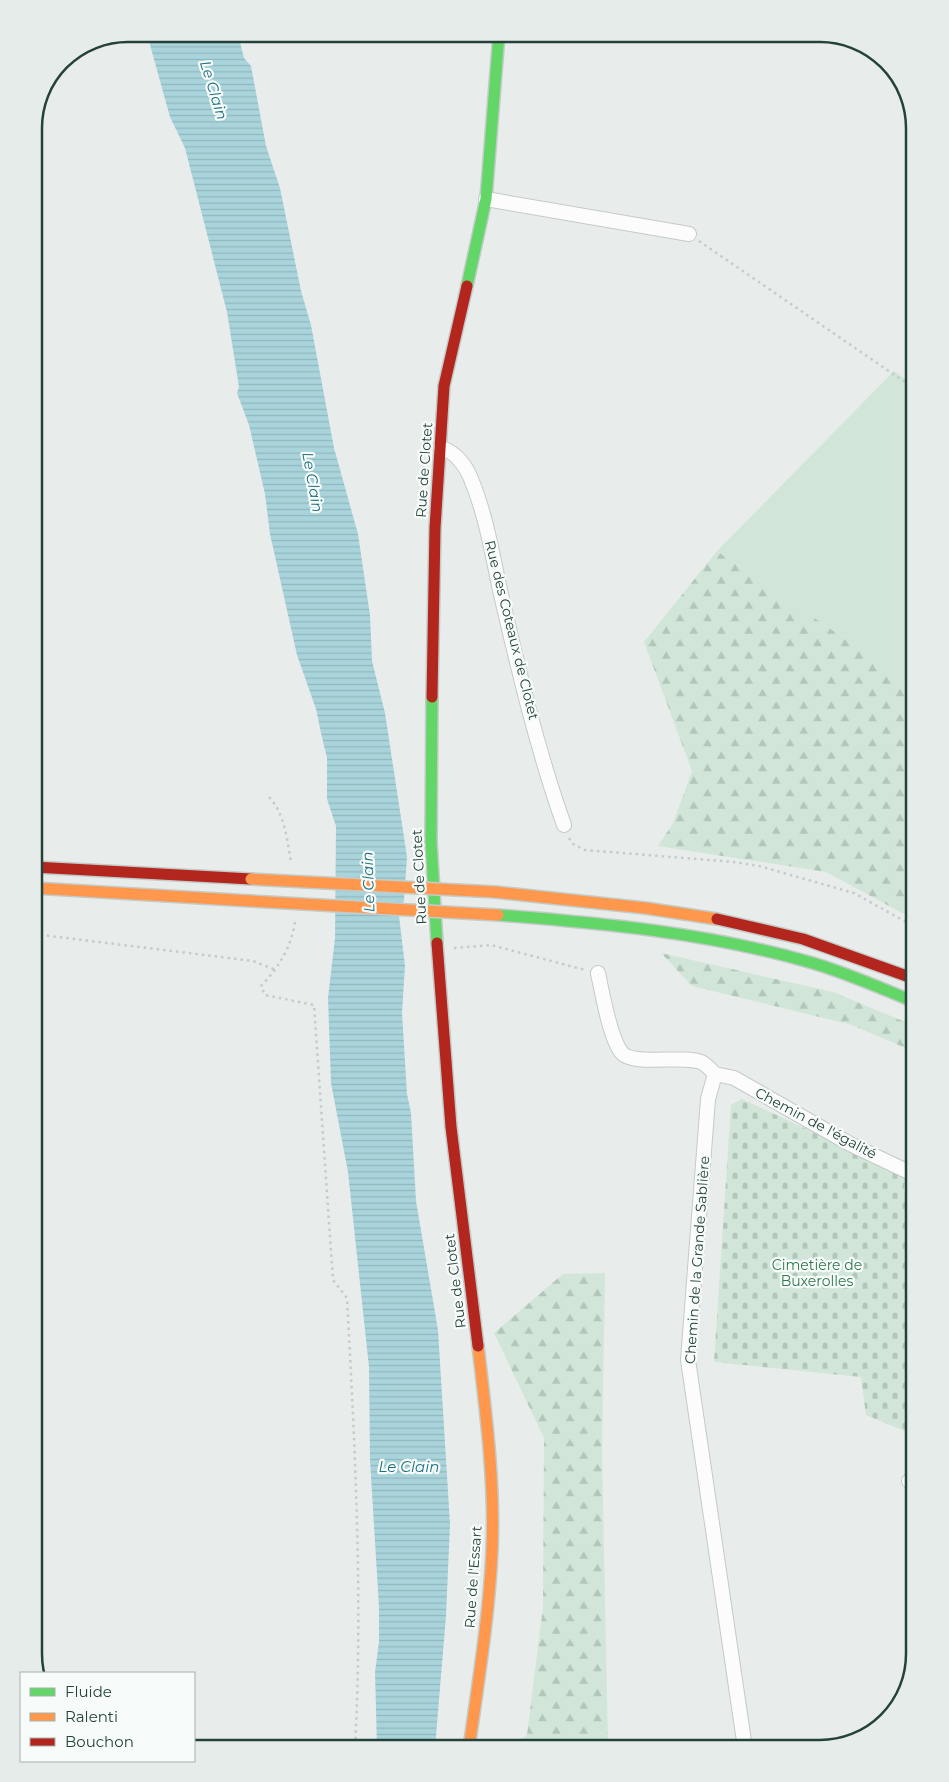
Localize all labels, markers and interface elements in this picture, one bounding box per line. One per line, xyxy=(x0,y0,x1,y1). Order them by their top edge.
water label: Le Clain xyxy=(196,58,232,122)
street label: Rue de Clotet xyxy=(412,422,436,518)
water label: Le Clain xyxy=(298,450,328,514)
street label: Rue des Coteaux de Clotet xyxy=(481,538,543,722)
street label: Rue de Clotet xyxy=(408,829,430,925)
water label: Le Clain xyxy=(357,851,379,913)
street label: Chemin de l'égalité xyxy=(752,1083,880,1163)
street label: Chemin de la Grande Sablière xyxy=(681,1155,713,1365)
street label: Rue de Clotet xyxy=(440,1232,470,1329)
park label: Cimetière de Buxerolles xyxy=(772,1256,862,1290)
water label: Le Clain xyxy=(379,1457,439,1476)
street label: Rue de l'Essart xyxy=(460,1525,486,1629)
legend xyxy=(20,1672,195,1762)
text: Fluide xyxy=(65,1682,112,1701)
text: Ralenti xyxy=(65,1707,118,1726)
text: Bouchon xyxy=(65,1732,134,1751)

